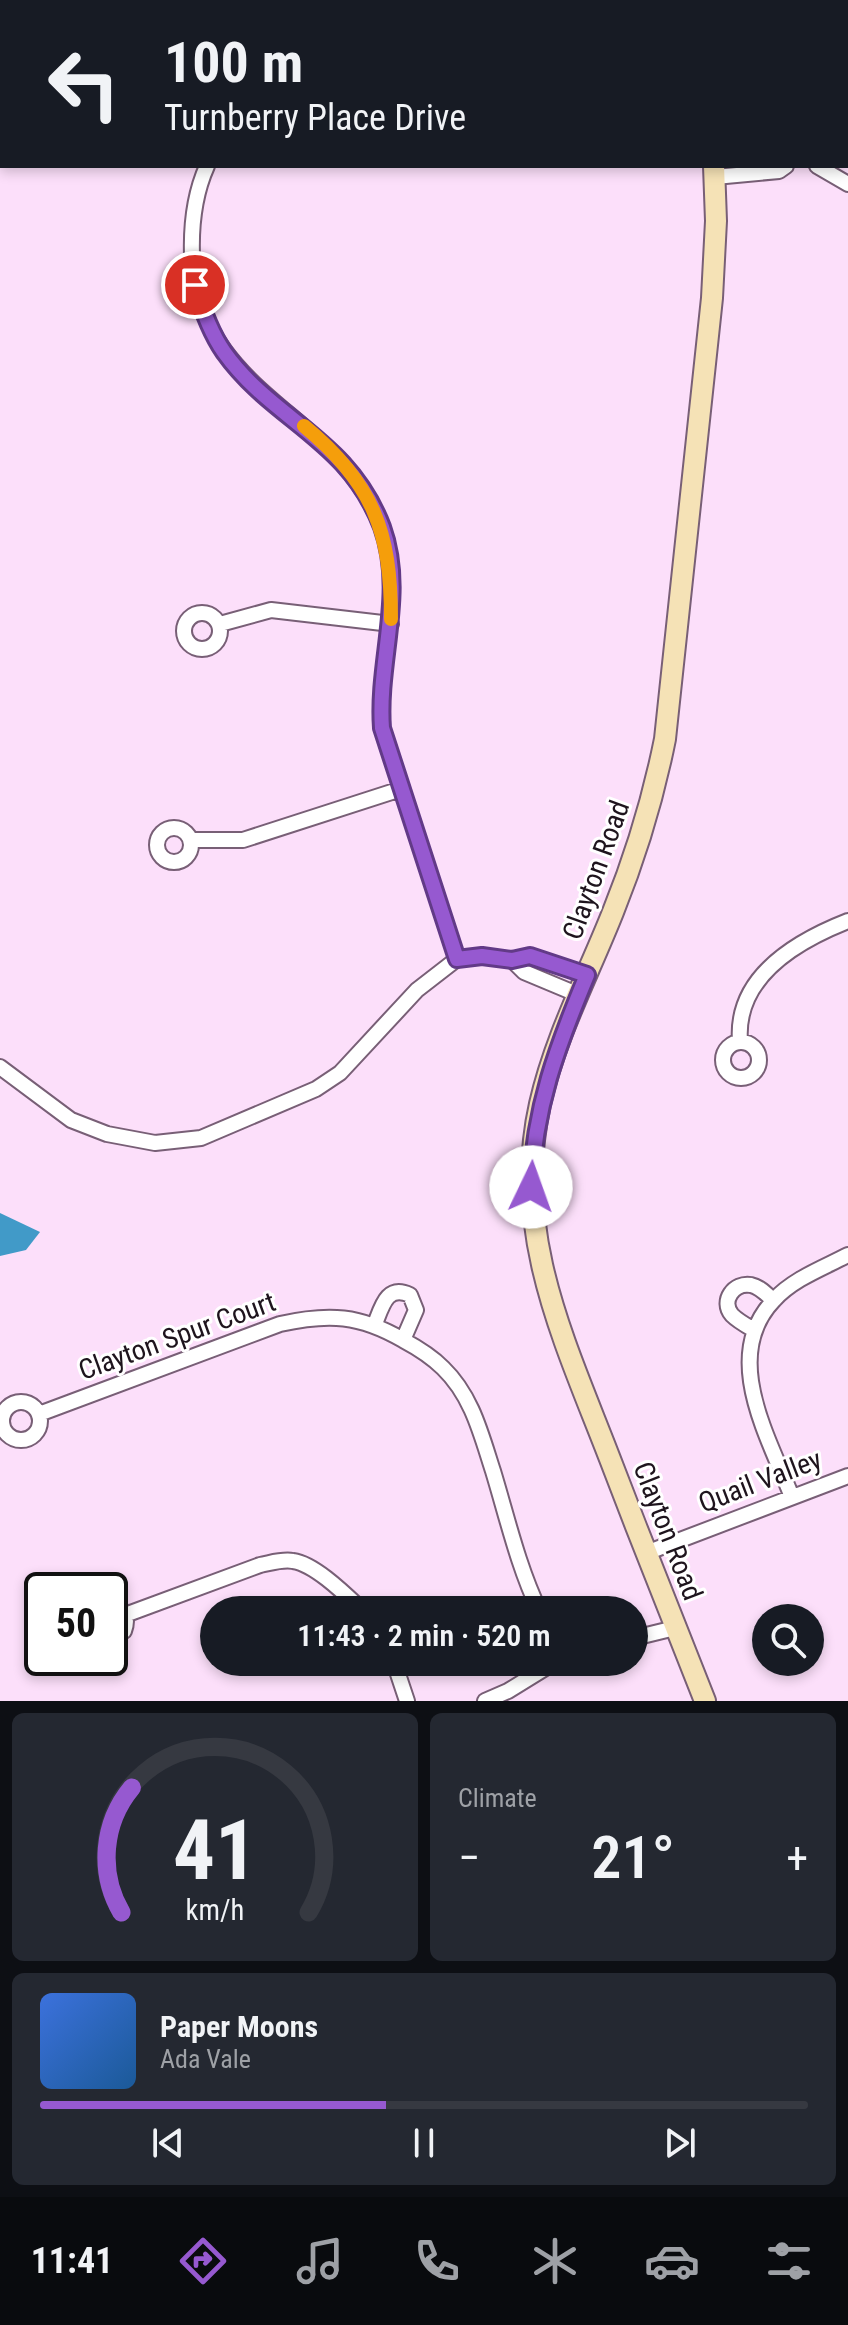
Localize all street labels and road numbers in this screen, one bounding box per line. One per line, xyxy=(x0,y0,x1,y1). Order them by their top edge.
street label: Clayton Road xyxy=(556,796,636,944)
street label: Clayton Spur Court xyxy=(74,1285,280,1387)
street label: Quail Valley xyxy=(694,1442,826,1520)
street label: Clayton Road xyxy=(627,1457,709,1605)

